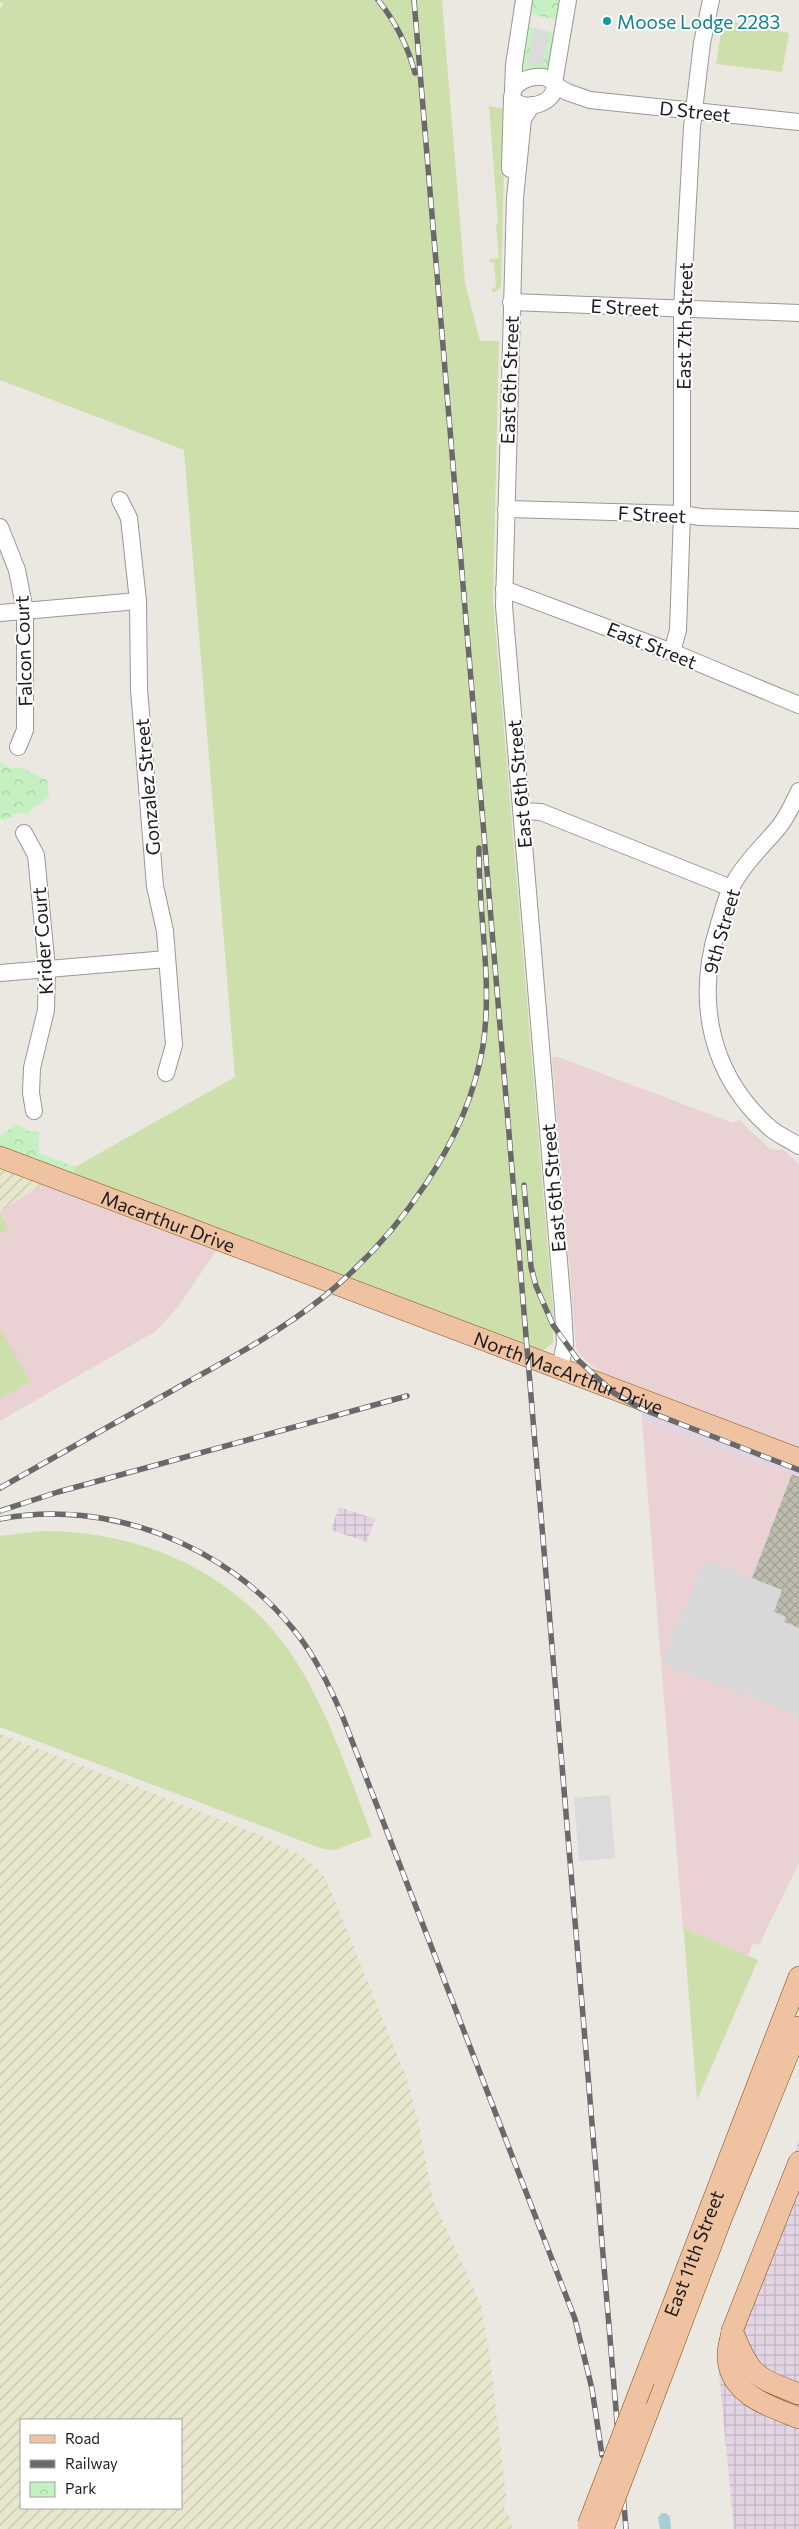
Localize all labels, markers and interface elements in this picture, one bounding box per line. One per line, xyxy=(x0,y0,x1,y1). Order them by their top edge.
place label: Moose Lodge 2283 xyxy=(617,10,780,33)
marker: Moose Lodge 2283 xyxy=(601,15,613,27)
street label: D Street xyxy=(658,96,732,126)
street label: East 7th Street xyxy=(671,262,697,390)
street label: E Street xyxy=(590,294,660,320)
street label: East 6th Street xyxy=(495,315,523,445)
street label: F Street xyxy=(617,501,687,527)
street label: Falcon Court xyxy=(10,595,36,707)
street label: East Street xyxy=(604,617,701,674)
street label: Gonzalez Street xyxy=(130,717,164,856)
street label: East 6th Street xyxy=(502,719,536,849)
street label: Krider Court xyxy=(27,886,57,996)
street label: 9th Street xyxy=(698,886,744,976)
street label: East 6th Street xyxy=(536,1123,570,1253)
street label: Macarthur Drive xyxy=(98,1185,239,1256)
street label: North MacArthur Drive xyxy=(471,1326,666,1418)
street label: East 11th Street xyxy=(658,2186,728,2320)
legend xyxy=(20,2419,182,2509)
text: Road xyxy=(65,2429,100,2447)
text: Railway xyxy=(65,2454,118,2472)
text: Park xyxy=(65,2479,96,2497)

